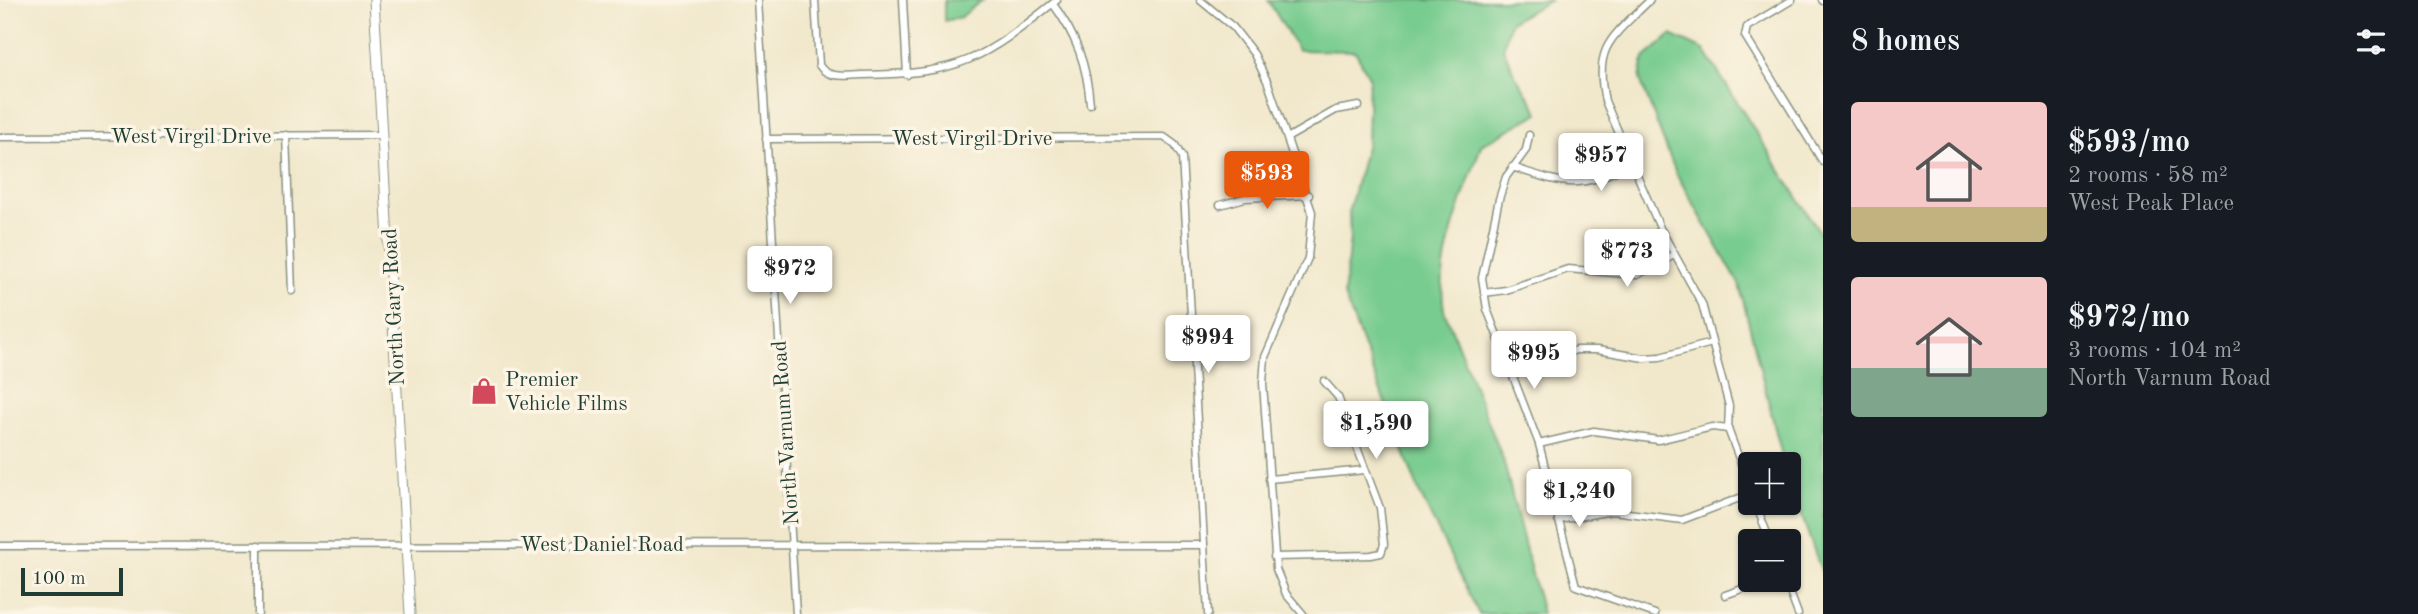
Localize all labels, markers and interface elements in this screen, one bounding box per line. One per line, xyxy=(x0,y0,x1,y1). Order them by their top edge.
icon: filters xyxy=(2352,23,2390,61)
text: 8 homes xyxy=(1851,27,1960,57)
street label: West Virgil Drive xyxy=(111,127,272,148)
text: $593/mo xyxy=(2068,128,2190,158)
street label: West Virgil Drive xyxy=(892,129,1053,150)
icon: home xyxy=(1907,130,1991,214)
pin: $957 xyxy=(1560,134,1642,193)
text: $957 xyxy=(1574,144,1628,167)
pin: $593 xyxy=(1226,152,1308,211)
text: $593 xyxy=(1240,162,1294,185)
text: 2 rooms · 58 m² xyxy=(2068,164,2228,187)
text: West Peak Place xyxy=(2068,192,2234,215)
street label: North Gary Road xyxy=(380,228,409,386)
pin: $773 xyxy=(1586,230,1668,289)
text: $773 xyxy=(1600,240,1654,263)
pin: $972 xyxy=(749,246,831,306)
text: $972 xyxy=(763,257,817,280)
text: $972/mo xyxy=(2068,303,2190,333)
icon: home xyxy=(1907,305,1991,389)
pin: $994 xyxy=(1167,316,1249,375)
text: $994 xyxy=(1181,326,1235,349)
pin: $995 xyxy=(1493,332,1575,391)
text: 3 rooms · 104 m² xyxy=(2068,339,2241,362)
street label: North Varnum Road xyxy=(770,340,803,526)
text: $995 xyxy=(1507,342,1561,365)
text: North Varnum Road xyxy=(2068,367,2271,390)
place label: Premier Vehicle Films xyxy=(505,370,628,415)
shop icon: Premier Vehicle Films xyxy=(469,376,499,406)
pin: $1,590 xyxy=(1319,402,1433,461)
text: $1,590 xyxy=(1339,412,1413,435)
map controls xyxy=(1738,452,1801,592)
button: + xyxy=(1738,452,1801,515)
pin: $1,240 xyxy=(1522,470,1636,529)
text: $1,240 xyxy=(1542,480,1616,503)
button: − xyxy=(1738,529,1801,592)
street label: West Daniel Road xyxy=(520,535,684,556)
scale bar xyxy=(21,565,122,597)
text: 100 m xyxy=(32,570,85,589)

